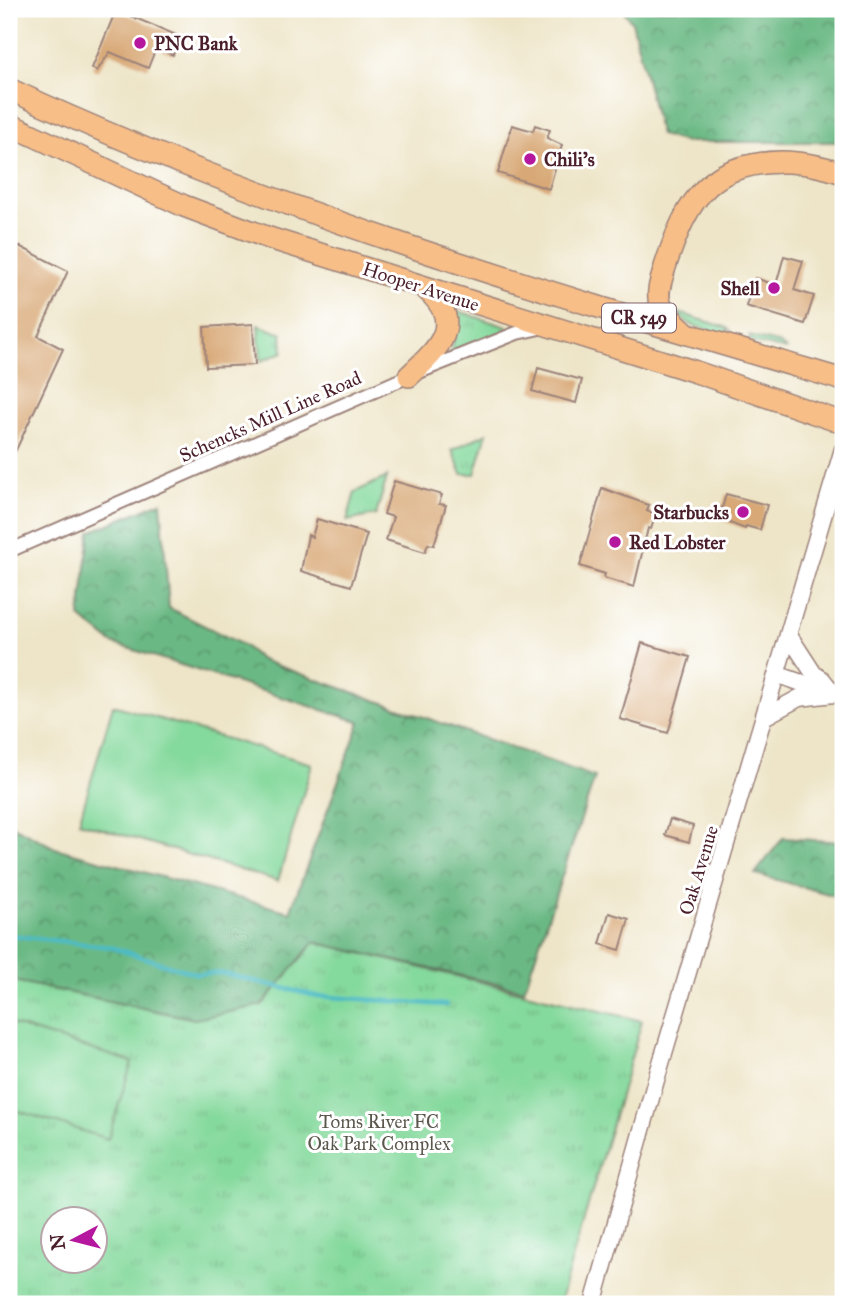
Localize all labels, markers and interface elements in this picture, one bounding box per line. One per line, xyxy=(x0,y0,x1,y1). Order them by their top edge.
place label: PNC Bank xyxy=(154,32,239,55)
marker: PNC Bank xyxy=(132,35,148,51)
place label: Chili's xyxy=(544,148,595,171)
marker: Chili's xyxy=(522,151,538,167)
street label: Hooper Avenue xyxy=(360,257,482,316)
place label: Shell xyxy=(720,277,761,300)
marker: Shell xyxy=(766,280,782,296)
road number: CR 549 xyxy=(602,304,676,332)
street label: Schencks Mill Line Road xyxy=(176,366,365,467)
place label: Starbucks xyxy=(653,501,729,524)
marker: Starbucks xyxy=(735,504,751,520)
place label: Red Lobster xyxy=(629,531,726,554)
marker: Red Lobster xyxy=(607,534,623,550)
street label: Oak Avenue xyxy=(674,822,723,918)
park label: Toms River FC Oak Park Complex xyxy=(307,1110,451,1155)
north arrow xyxy=(38,1204,108,1274)
text: N xyxy=(45,1233,70,1251)

